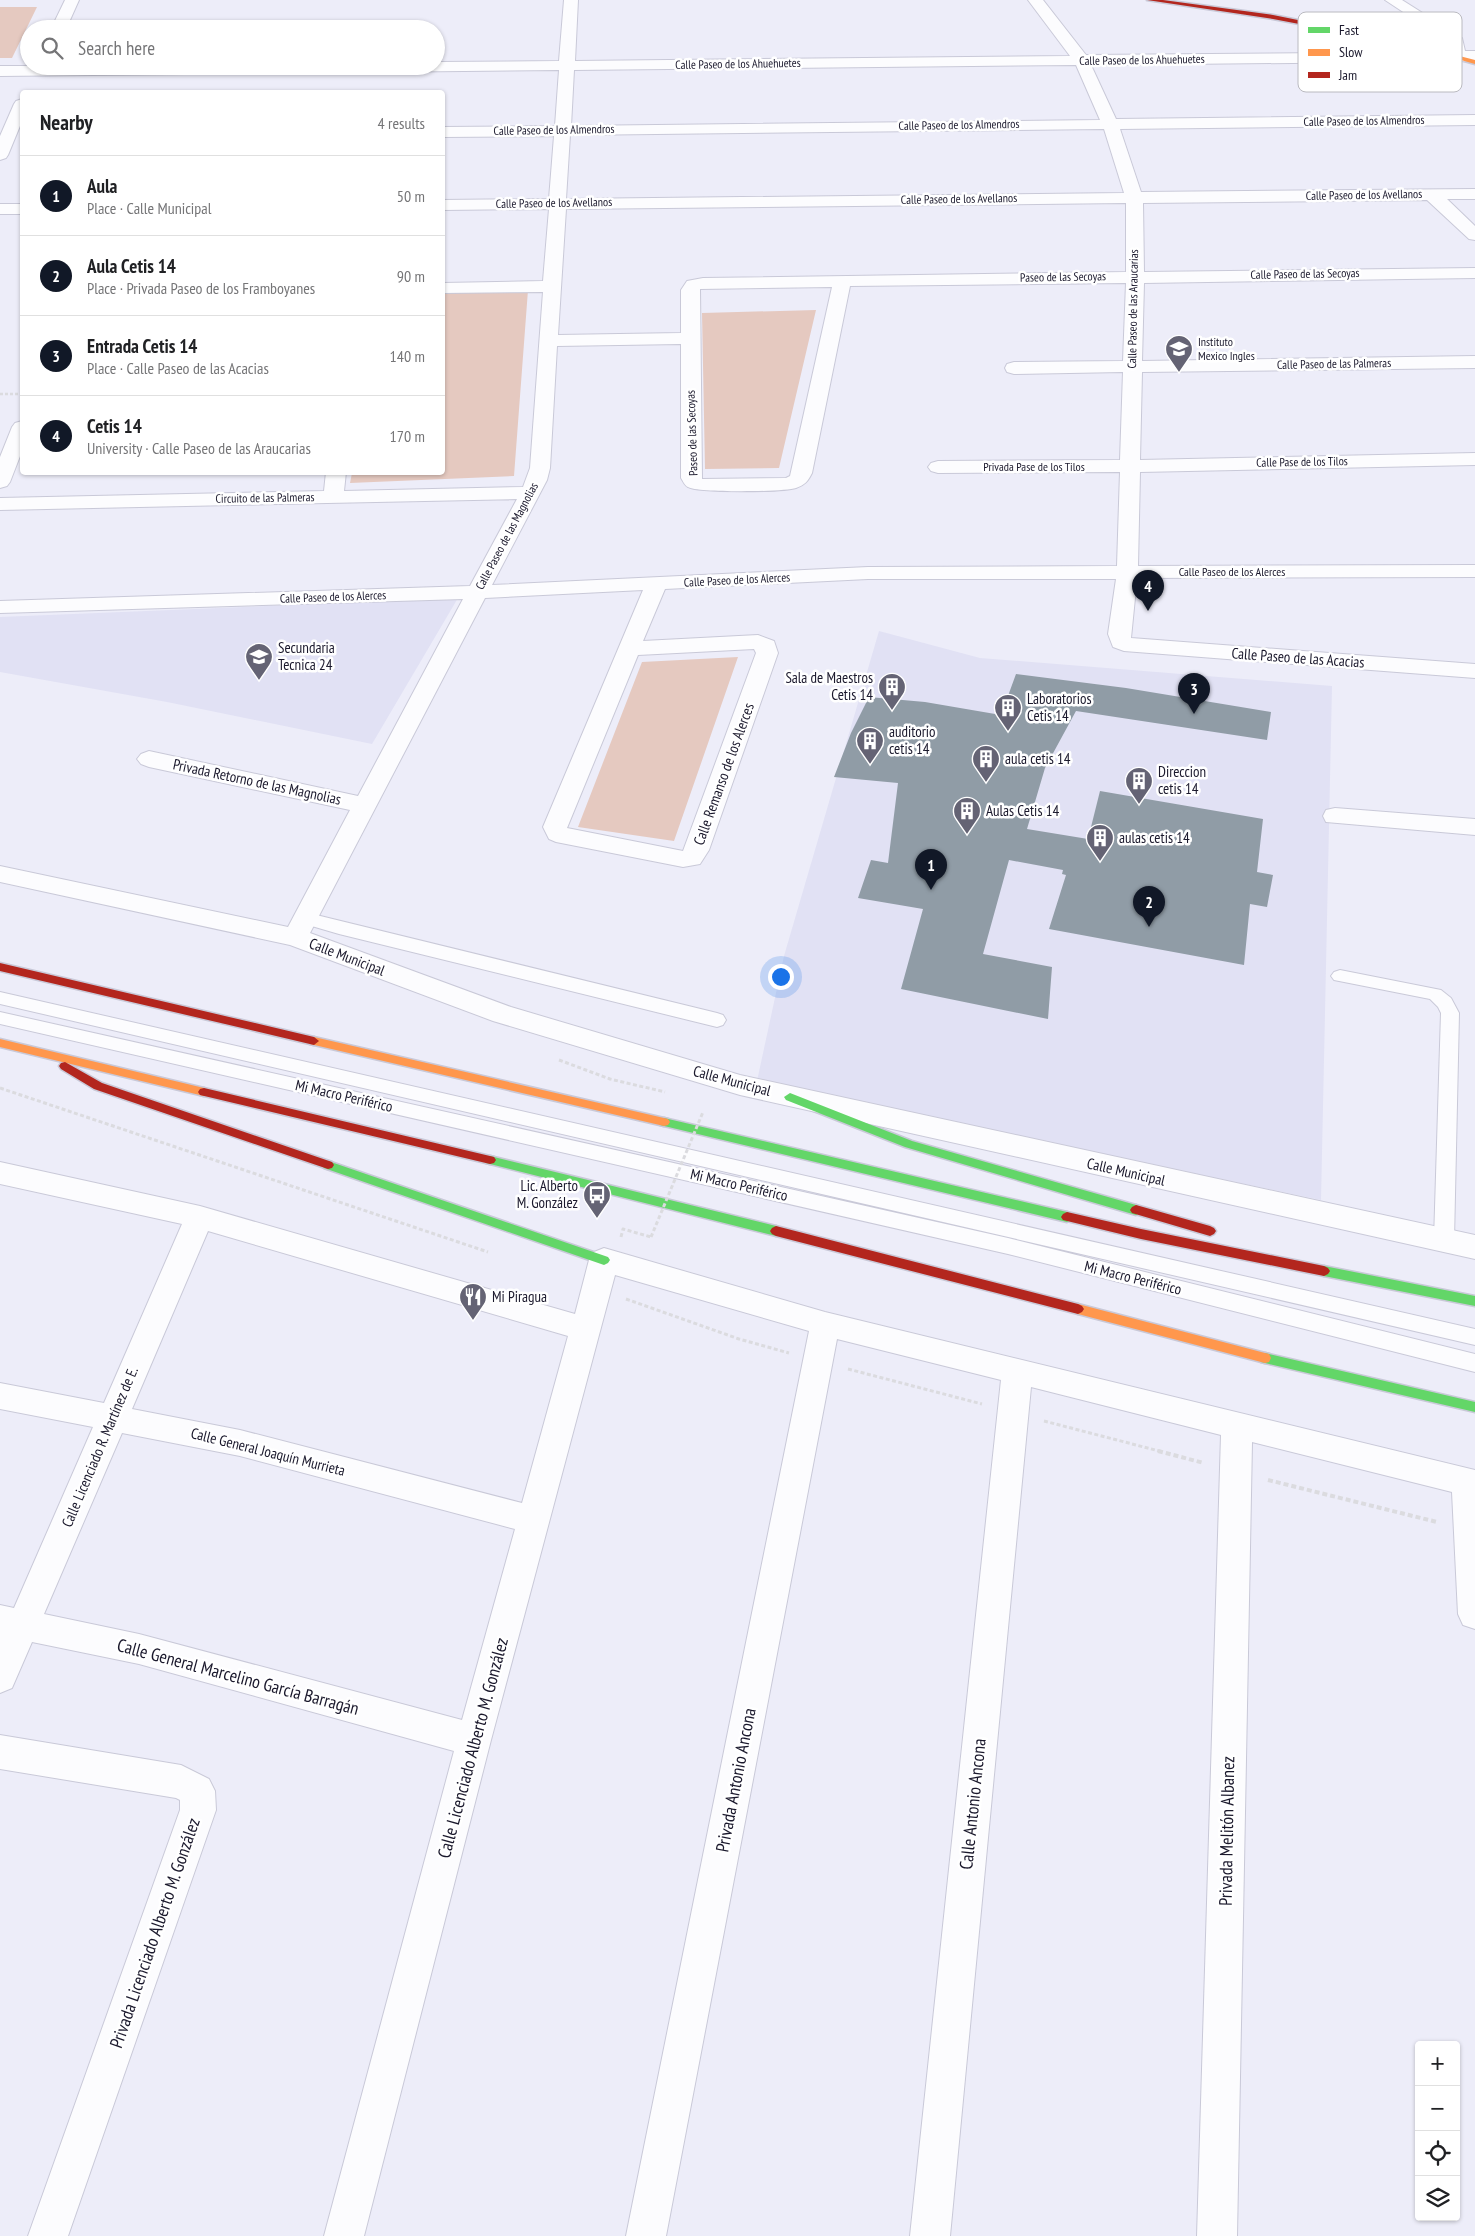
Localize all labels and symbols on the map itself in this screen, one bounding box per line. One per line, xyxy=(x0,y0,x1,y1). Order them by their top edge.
legend xyxy=(1298,12,1462,92)
text: Fast xyxy=(1339,21,1359,39)
text: Slow xyxy=(1339,43,1363,61)
street label: Calle Paseo de los Ahuehuetes xyxy=(1079,51,1205,68)
street label: Calle Paseo de los Ahuehuetes xyxy=(675,55,801,72)
text: Jam xyxy=(1338,66,1357,84)
street label: Calle Paseo de los Almendros xyxy=(1303,112,1425,129)
street label: Calle Paseo de los Almendros xyxy=(898,116,1020,133)
street label: Calle Paseo de los Almendros xyxy=(493,121,615,138)
street label: Calle Paseo de los Avellanos xyxy=(1306,186,1422,203)
street label: Calle Paseo de los Avellanos xyxy=(901,190,1017,207)
street label: Calle Paseo de los Avellanos xyxy=(496,194,612,211)
street label: Calle Paseo de las Araucarias xyxy=(1124,249,1141,369)
street label: Calle Paseo de las Secoyas xyxy=(1250,265,1360,282)
street label: Paseo de las Secoyas xyxy=(1020,268,1106,285)
school or university icon: Instituto Mexico Ingles xyxy=(1164,334,1194,373)
place label: Instituto Mexico Ingles xyxy=(1198,334,1255,363)
street label: Calle Paseo de las Palmeras xyxy=(1277,355,1391,372)
street label: Paseo de las Secoyas xyxy=(683,390,700,476)
street label: Calle Pase de los Tilos xyxy=(1256,453,1348,470)
street label: Privada Pase de los Tilos xyxy=(983,459,1085,474)
street label: Calle Paseo de las Magnolias xyxy=(472,480,541,592)
street label: Circuito de las Palmeras xyxy=(215,489,315,506)
street label: Calle Paseo de los Alerces xyxy=(1179,564,1285,579)
street label: Calle Paseo de los Alerces xyxy=(683,569,791,590)
pin: 4 xyxy=(1132,570,1164,611)
street label: Calle Paseo de los Alerces xyxy=(279,587,386,606)
place label: Secundaria Tecnica 24 xyxy=(278,638,335,674)
school or university icon: Secundaria Tecnica 24 xyxy=(244,642,274,681)
street label: Calle Paseo de las Acacias xyxy=(1231,643,1365,672)
place label: Sala de Maestros Cetis 14 xyxy=(785,668,873,704)
building icon: Sala de Maestros Cetis 14 xyxy=(877,672,907,711)
pin: 3 xyxy=(1178,673,1210,714)
place label: Laboratorios Cetis 14 xyxy=(1027,689,1092,725)
building icon: Laboratorios Cetis 14 xyxy=(993,693,1023,732)
street label: Calle Remanso de los Alerces xyxy=(689,700,758,847)
place label: auditorio cetis 14 xyxy=(889,722,936,758)
building icon: auditorio cetis 14 xyxy=(855,726,885,765)
building icon: aula cetis 14 xyxy=(971,744,1001,783)
place label: aula cetis 14 xyxy=(1005,749,1071,768)
street label: Privada Retorno de las Magnolias xyxy=(171,754,343,809)
place label: Direccion cetis 14 xyxy=(1158,762,1206,798)
building icon: Direccion cetis 14 xyxy=(1124,766,1154,805)
building icon: Aulas Cetis 14 xyxy=(952,796,982,835)
place label: Aulas Cetis 14 xyxy=(986,801,1059,820)
building icon: aulas cetis 14 xyxy=(1085,823,1115,862)
place label: aulas cetis 14 xyxy=(1119,828,1190,847)
pin: 1 xyxy=(915,849,947,890)
pin: 2 xyxy=(1133,886,1165,927)
street label: Calle Municipal xyxy=(307,933,388,980)
your location xyxy=(768,964,794,990)
street label: Calle Municipal xyxy=(691,1061,773,1100)
street label: Mi Macro Periférico xyxy=(294,1075,395,1116)
street label: Calle Municipal xyxy=(1085,1153,1168,1190)
street label: Mi Macro Periférico xyxy=(689,1164,790,1205)
place label: Lic. Alberto M. González xyxy=(517,1176,578,1212)
bus stop icon: Lic. Alberto M. González xyxy=(582,1180,612,1219)
street label: Mi Macro Periférico xyxy=(1083,1256,1184,1299)
restaurant icon: Mi Piragua xyxy=(458,1282,488,1321)
place label: Mi Piragua xyxy=(492,1287,547,1306)
street label: Calle Licenciado R. Martínez de E. xyxy=(57,1363,142,1530)
street label: Calle General Joaquín Murrieta xyxy=(189,1423,347,1480)
street label: Calle General Marcelino García Barragán xyxy=(115,1633,361,1720)
street label: Calle Licenciado Alberto M. González xyxy=(432,1635,513,1861)
street label: Privada Antonio Ancona xyxy=(710,1706,761,1854)
street label: Calle Antonio Ancona xyxy=(954,1737,991,1871)
street label: Privada Melitón Albanez xyxy=(1214,1756,1239,1906)
street label: Privada Licenciado Alberto M. González xyxy=(104,1815,205,2051)

